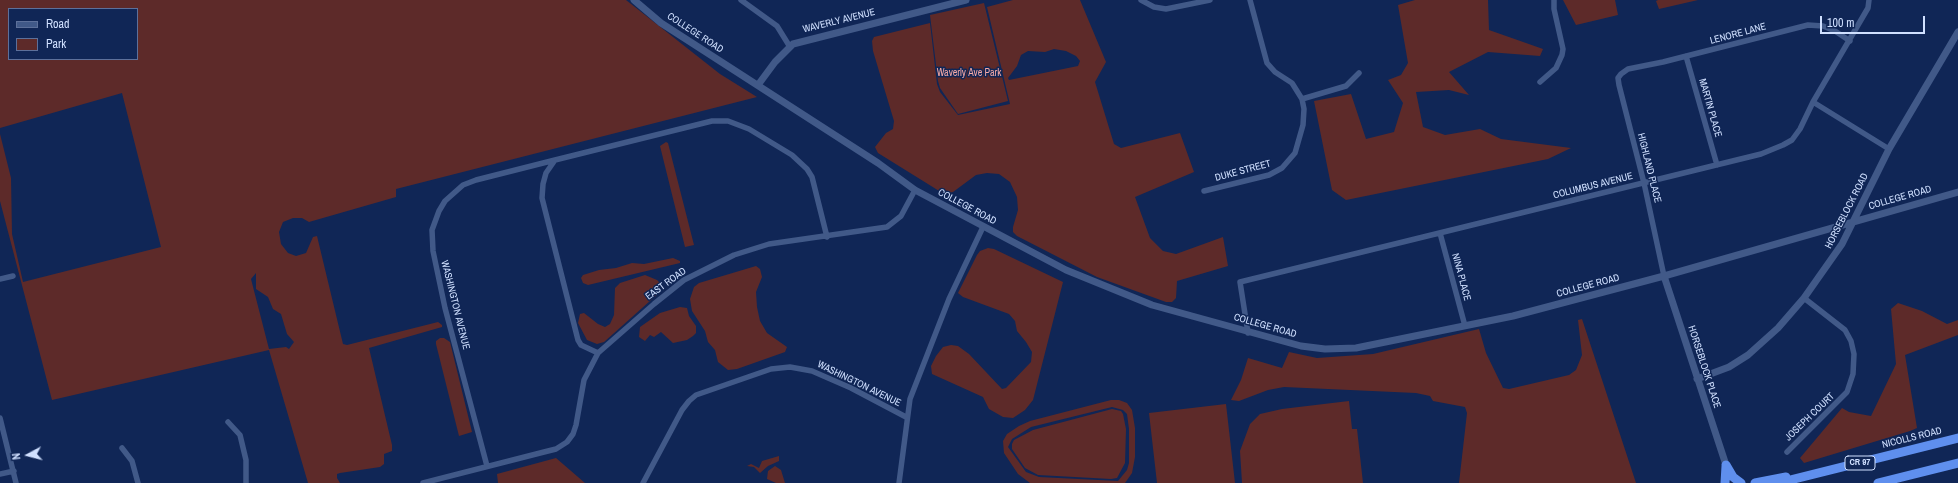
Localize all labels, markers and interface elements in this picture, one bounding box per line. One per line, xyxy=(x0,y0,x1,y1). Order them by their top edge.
street label: WAVERLY AVENUE xyxy=(802,6,876,36)
legend xyxy=(8,8,138,60)
scale bar xyxy=(1822,8,1927,34)
street label: COLLEGE ROAD xyxy=(665,10,725,56)
text: 100 m xyxy=(1827,15,1854,31)
text: Road xyxy=(46,16,70,32)
street label: LENORE LANE xyxy=(1709,21,1767,47)
text: Park xyxy=(46,36,66,52)
park label: Waverly Ave Park xyxy=(937,67,1001,79)
street label: MARTIN PLACE xyxy=(1696,77,1724,139)
street label: HIGHLAND PLACE xyxy=(1635,132,1663,204)
street label: DUKE STREET xyxy=(1214,158,1272,184)
street label: COLUMBUS AVENUE xyxy=(1552,170,1634,202)
street label: HORSEBLOCK ROAD xyxy=(1823,171,1871,251)
street label: COLLEGE ROAD xyxy=(1867,183,1933,213)
street label: COLLEGE ROAD xyxy=(936,187,998,227)
street label: NINA PLACE xyxy=(1449,252,1473,302)
street label: WASHINGTON AVENUE xyxy=(438,259,472,351)
street label: EAST ROAD xyxy=(643,265,689,303)
street label: COLLEGE ROAD xyxy=(1555,272,1621,300)
street label: COLLEGE ROAD xyxy=(1232,311,1298,341)
street label: HORSEBLOCK PLACE xyxy=(1685,324,1723,410)
street label: WASHINGTON AVENUE xyxy=(815,359,903,409)
street label: JOSEPH COURT xyxy=(1783,390,1837,444)
street label: NICOLLS ROAD xyxy=(1881,425,1943,451)
north arrow xyxy=(8,435,48,475)
text: N xyxy=(9,452,23,461)
road number: CR 97 xyxy=(1845,456,1875,470)

